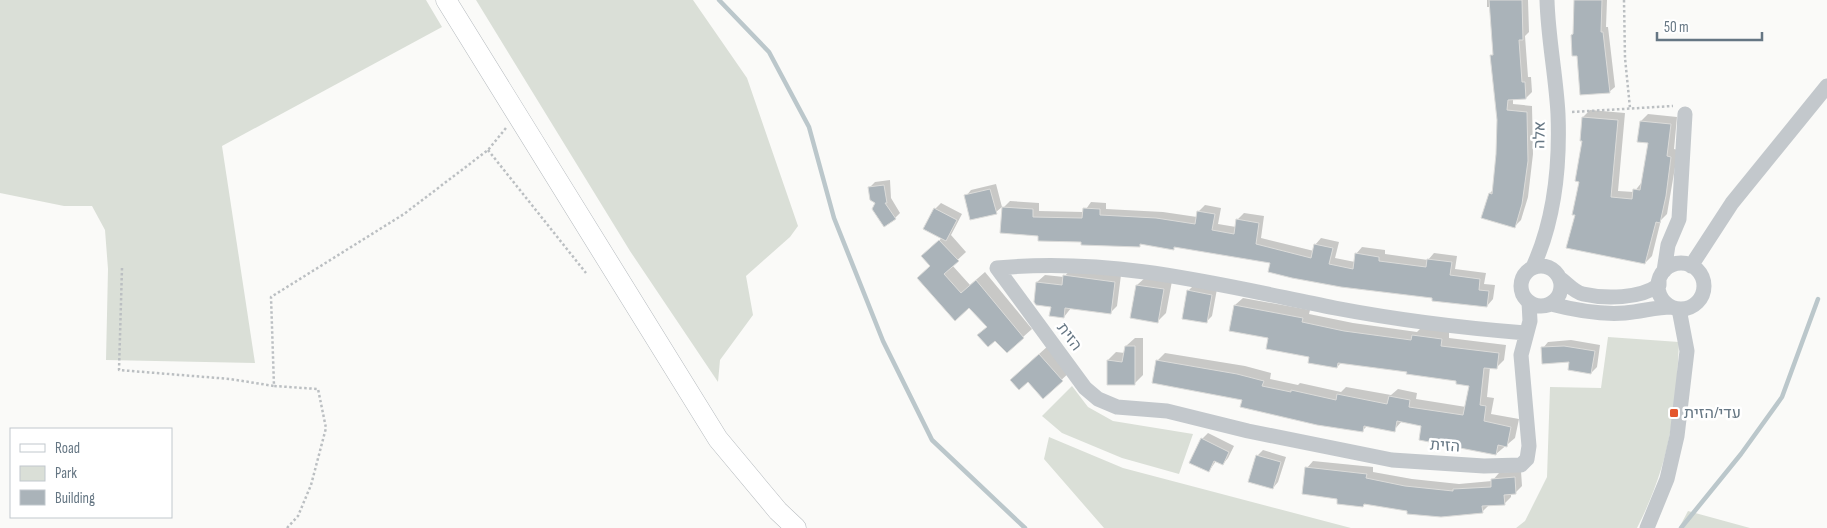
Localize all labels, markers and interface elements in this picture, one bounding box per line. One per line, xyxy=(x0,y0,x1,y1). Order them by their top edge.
scale bar xyxy=(1657,10,1762,42)
text: 50 m xyxy=(1664,18,1689,37)
street label: אלה xyxy=(1530,121,1550,149)
street label: הזית xyxy=(1052,319,1086,355)
place label: עדי/הזית xyxy=(1684,404,1741,423)
marker: עדי/הזית xyxy=(1668,407,1680,419)
legend xyxy=(10,428,172,518)
street label: הזית xyxy=(1429,435,1461,457)
text: Road xyxy=(55,439,80,458)
text: Park xyxy=(55,464,77,483)
text: Building xyxy=(55,489,95,508)

